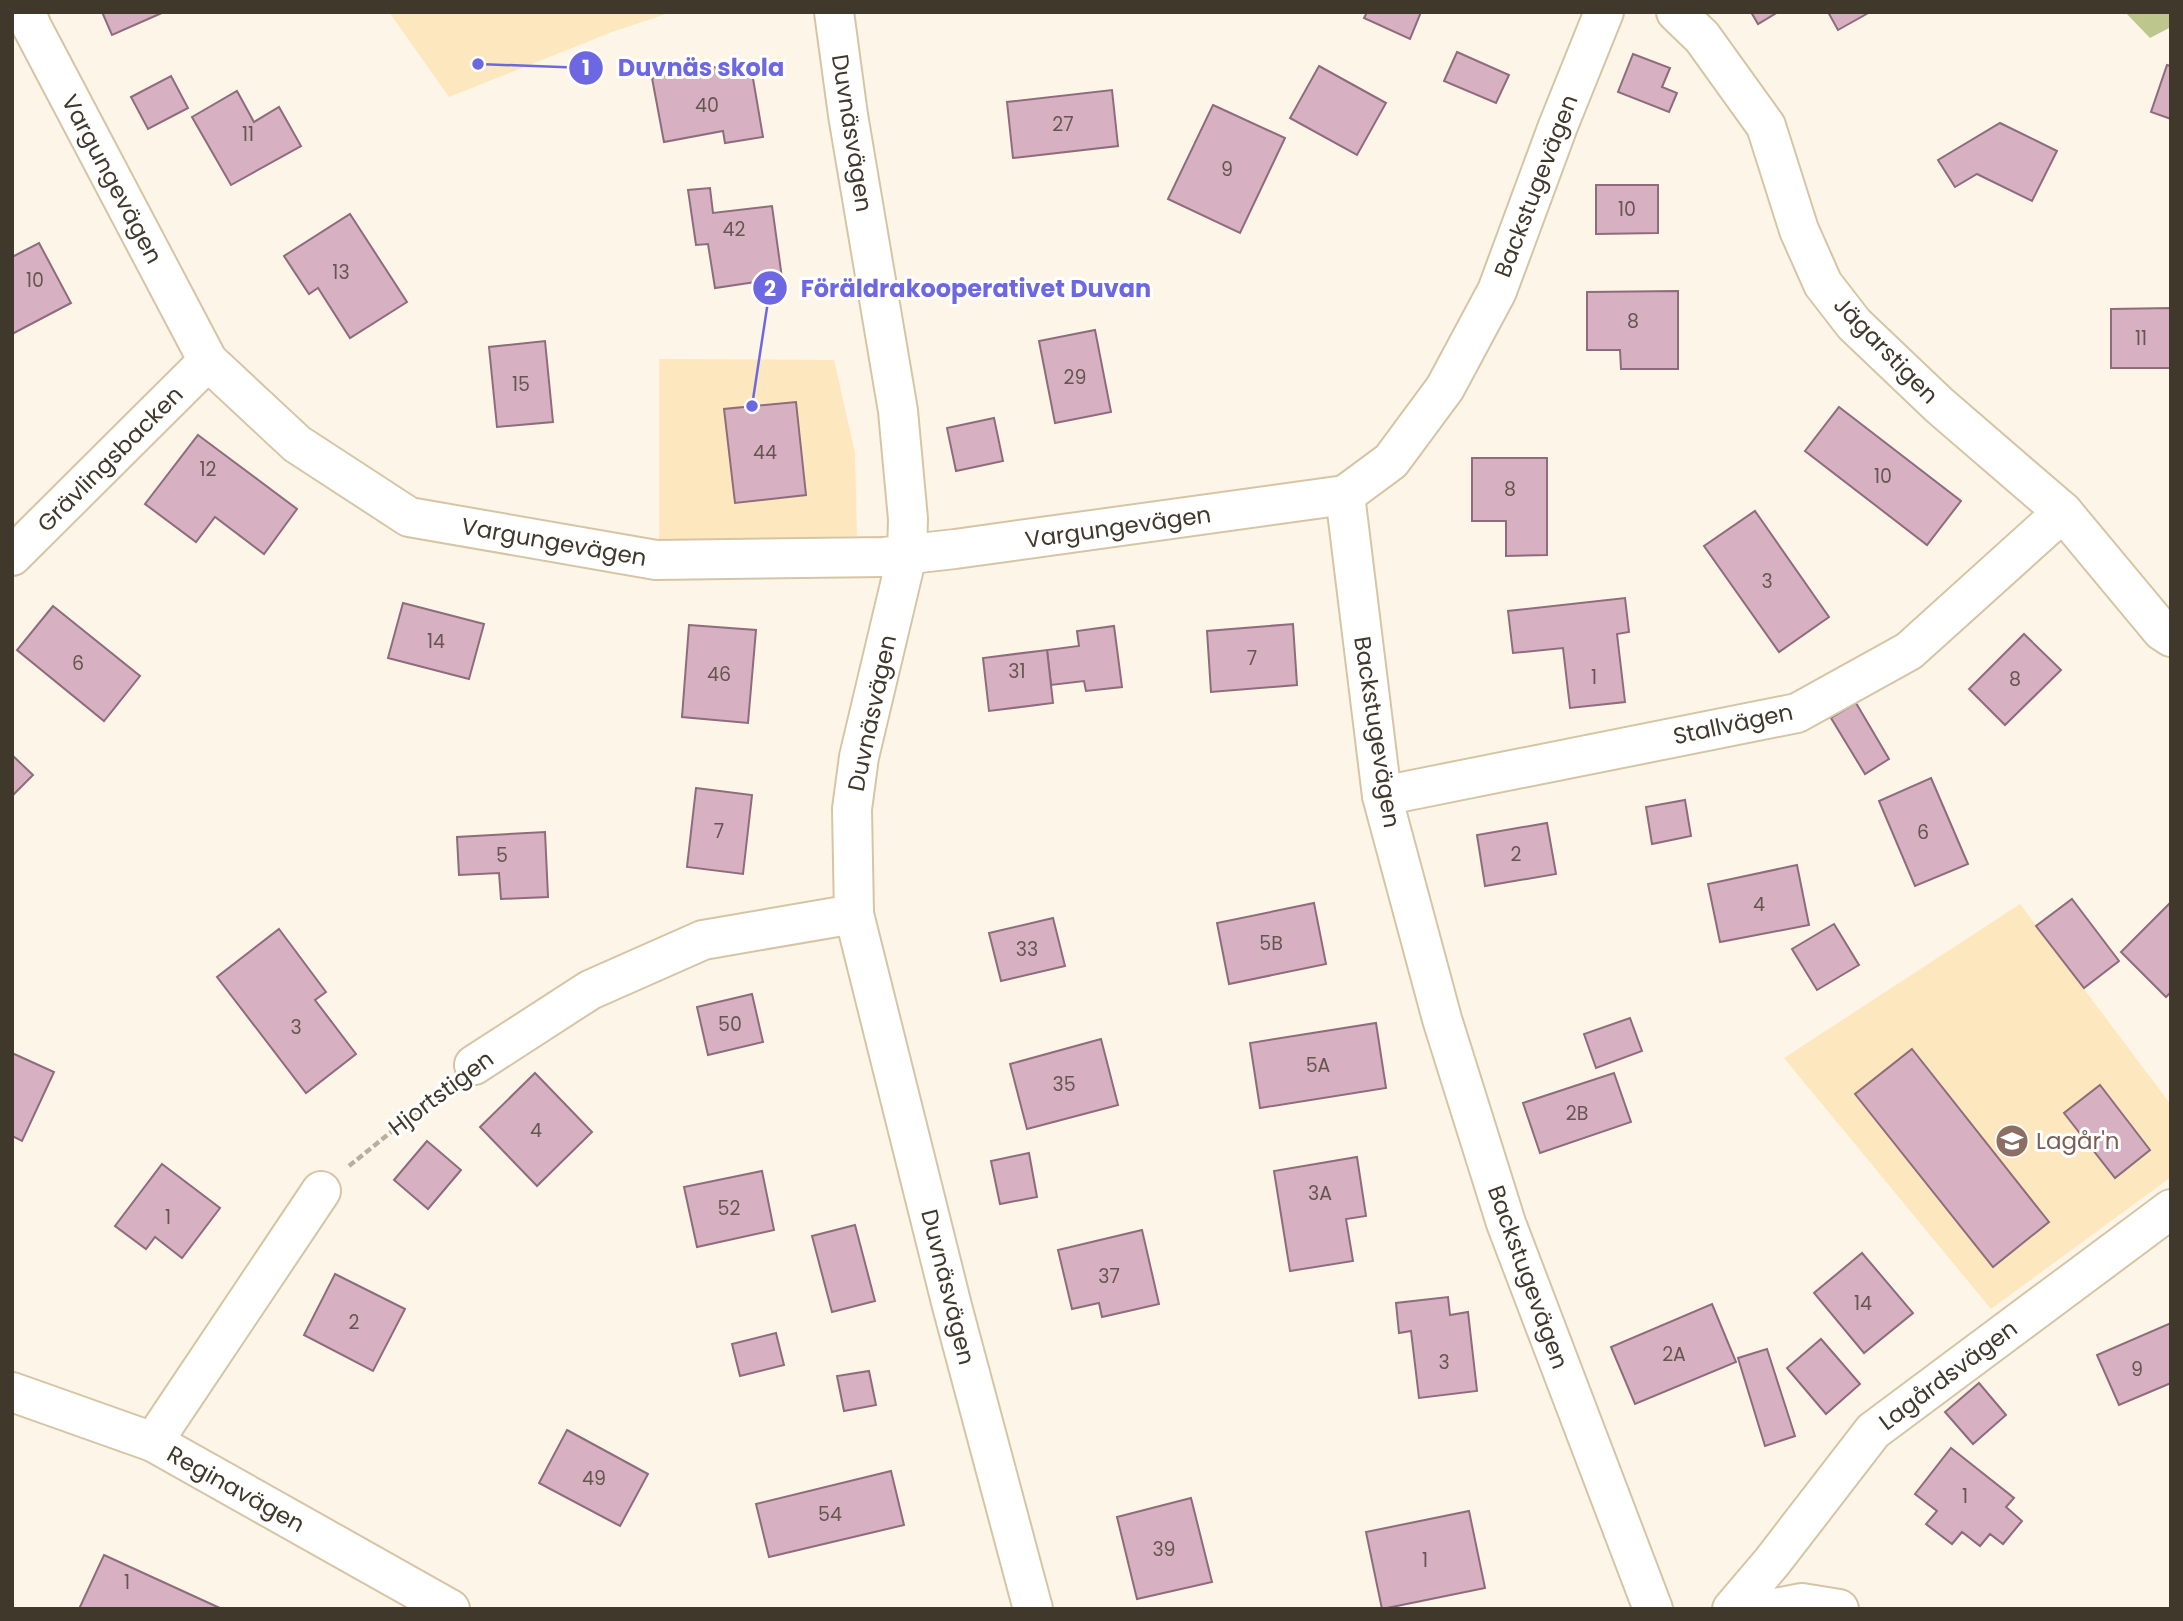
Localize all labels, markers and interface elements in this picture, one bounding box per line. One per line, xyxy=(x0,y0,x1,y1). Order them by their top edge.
callout: Duvnäs skola xyxy=(568,45,798,90)
text: Duvnäs skola xyxy=(618,51,784,84)
street label: Duvnäsvägen xyxy=(824,52,880,214)
text: 1 xyxy=(582,53,590,82)
street label: Vargungevägen xyxy=(54,89,170,269)
street label: Backstugevägen xyxy=(1486,90,1586,282)
house number: 40 xyxy=(695,92,719,119)
house number: 27 xyxy=(1052,111,1074,138)
house number: 11 xyxy=(242,121,254,148)
house number: 9 xyxy=(1221,156,1233,183)
house number: 10 xyxy=(1618,196,1636,223)
house number: 42 xyxy=(723,216,746,243)
house number: 13 xyxy=(332,259,350,286)
callout: Föräldrakooperativet Duvan xyxy=(752,266,1166,311)
house number: 10 xyxy=(26,267,44,294)
text: Föräldrakooperativet Duvan xyxy=(801,272,1151,305)
text: 2 xyxy=(764,274,776,303)
street label: Jägarstigen xyxy=(1827,289,1945,411)
house number: 8 xyxy=(1627,308,1639,335)
house number: 11 xyxy=(2135,325,2147,352)
house number: 29 xyxy=(1064,364,1086,391)
house number: 15 xyxy=(512,371,530,398)
street label: Grävlingsbacken xyxy=(30,379,190,539)
house number: 44 xyxy=(753,439,777,466)
house number: 12 xyxy=(199,456,217,483)
house number: 10 xyxy=(1874,463,1892,490)
house number: 8 xyxy=(1504,476,1516,503)
street label: Vargungevägen xyxy=(1023,498,1213,556)
street label: Vargungevägen xyxy=(459,510,649,574)
house number: 3 xyxy=(1761,568,1773,595)
house number: 14 xyxy=(427,628,445,655)
street label: Duvnäsvägen xyxy=(840,632,904,794)
street label: Backstugevägen xyxy=(1346,634,1408,830)
house number: 7 xyxy=(1247,645,1257,672)
house number: 6 xyxy=(72,650,84,677)
house number: 31 xyxy=(1008,658,1026,685)
house number: 46 xyxy=(707,661,731,688)
house number: 1 xyxy=(1591,664,1597,691)
house number: 8 xyxy=(2009,666,2021,693)
street label: Stallvägen xyxy=(1670,696,1796,752)
house number: 7 xyxy=(714,818,724,845)
house number: 6 xyxy=(1917,819,1929,846)
house number: 2 xyxy=(1511,841,1522,868)
house number: 5 xyxy=(496,842,508,869)
house number: 4 xyxy=(1753,891,1765,918)
house number: 5B xyxy=(1259,930,1283,957)
house number: 33 xyxy=(1016,936,1038,963)
house number: 50 xyxy=(718,1011,742,1038)
house number: 3 xyxy=(290,1014,302,1041)
street label: Hjortstigen xyxy=(382,1043,500,1143)
house number: 5A xyxy=(1306,1052,1331,1079)
house number: 35 xyxy=(1052,1071,1076,1098)
house number: 2B xyxy=(1566,1100,1588,1127)
house number: 4 xyxy=(530,1117,542,1144)
school or university icon: Lagår'n xyxy=(1993,1122,2031,1160)
place label: Lagår'n xyxy=(2036,1125,2120,1157)
house number: 3A xyxy=(1308,1180,1332,1207)
street label: Backstugevägen xyxy=(1480,1181,1576,1373)
house number: 52 xyxy=(718,1195,741,1222)
house number: 1 xyxy=(165,1204,171,1231)
street label: Duvnäsvägen xyxy=(913,1206,983,1368)
house number: 37 xyxy=(1098,1263,1120,1290)
house number: 14 xyxy=(1854,1290,1872,1317)
house number: 2 xyxy=(349,1309,360,1336)
street label: Lagårdsvägen xyxy=(1872,1312,2024,1438)
house number: 2A xyxy=(1662,1341,1686,1368)
house number: 3 xyxy=(1438,1349,1450,1376)
house number: 9 xyxy=(2131,1356,2143,1383)
street label: Reginavägen xyxy=(161,1438,311,1540)
house number: 49 xyxy=(582,1465,606,1492)
house number: 1 xyxy=(1962,1483,1968,1510)
house number: 54 xyxy=(818,1501,842,1528)
house number: 39 xyxy=(1152,1536,1176,1563)
house number: 1 xyxy=(1422,1547,1428,1574)
house number: 1 xyxy=(124,1569,130,1596)

